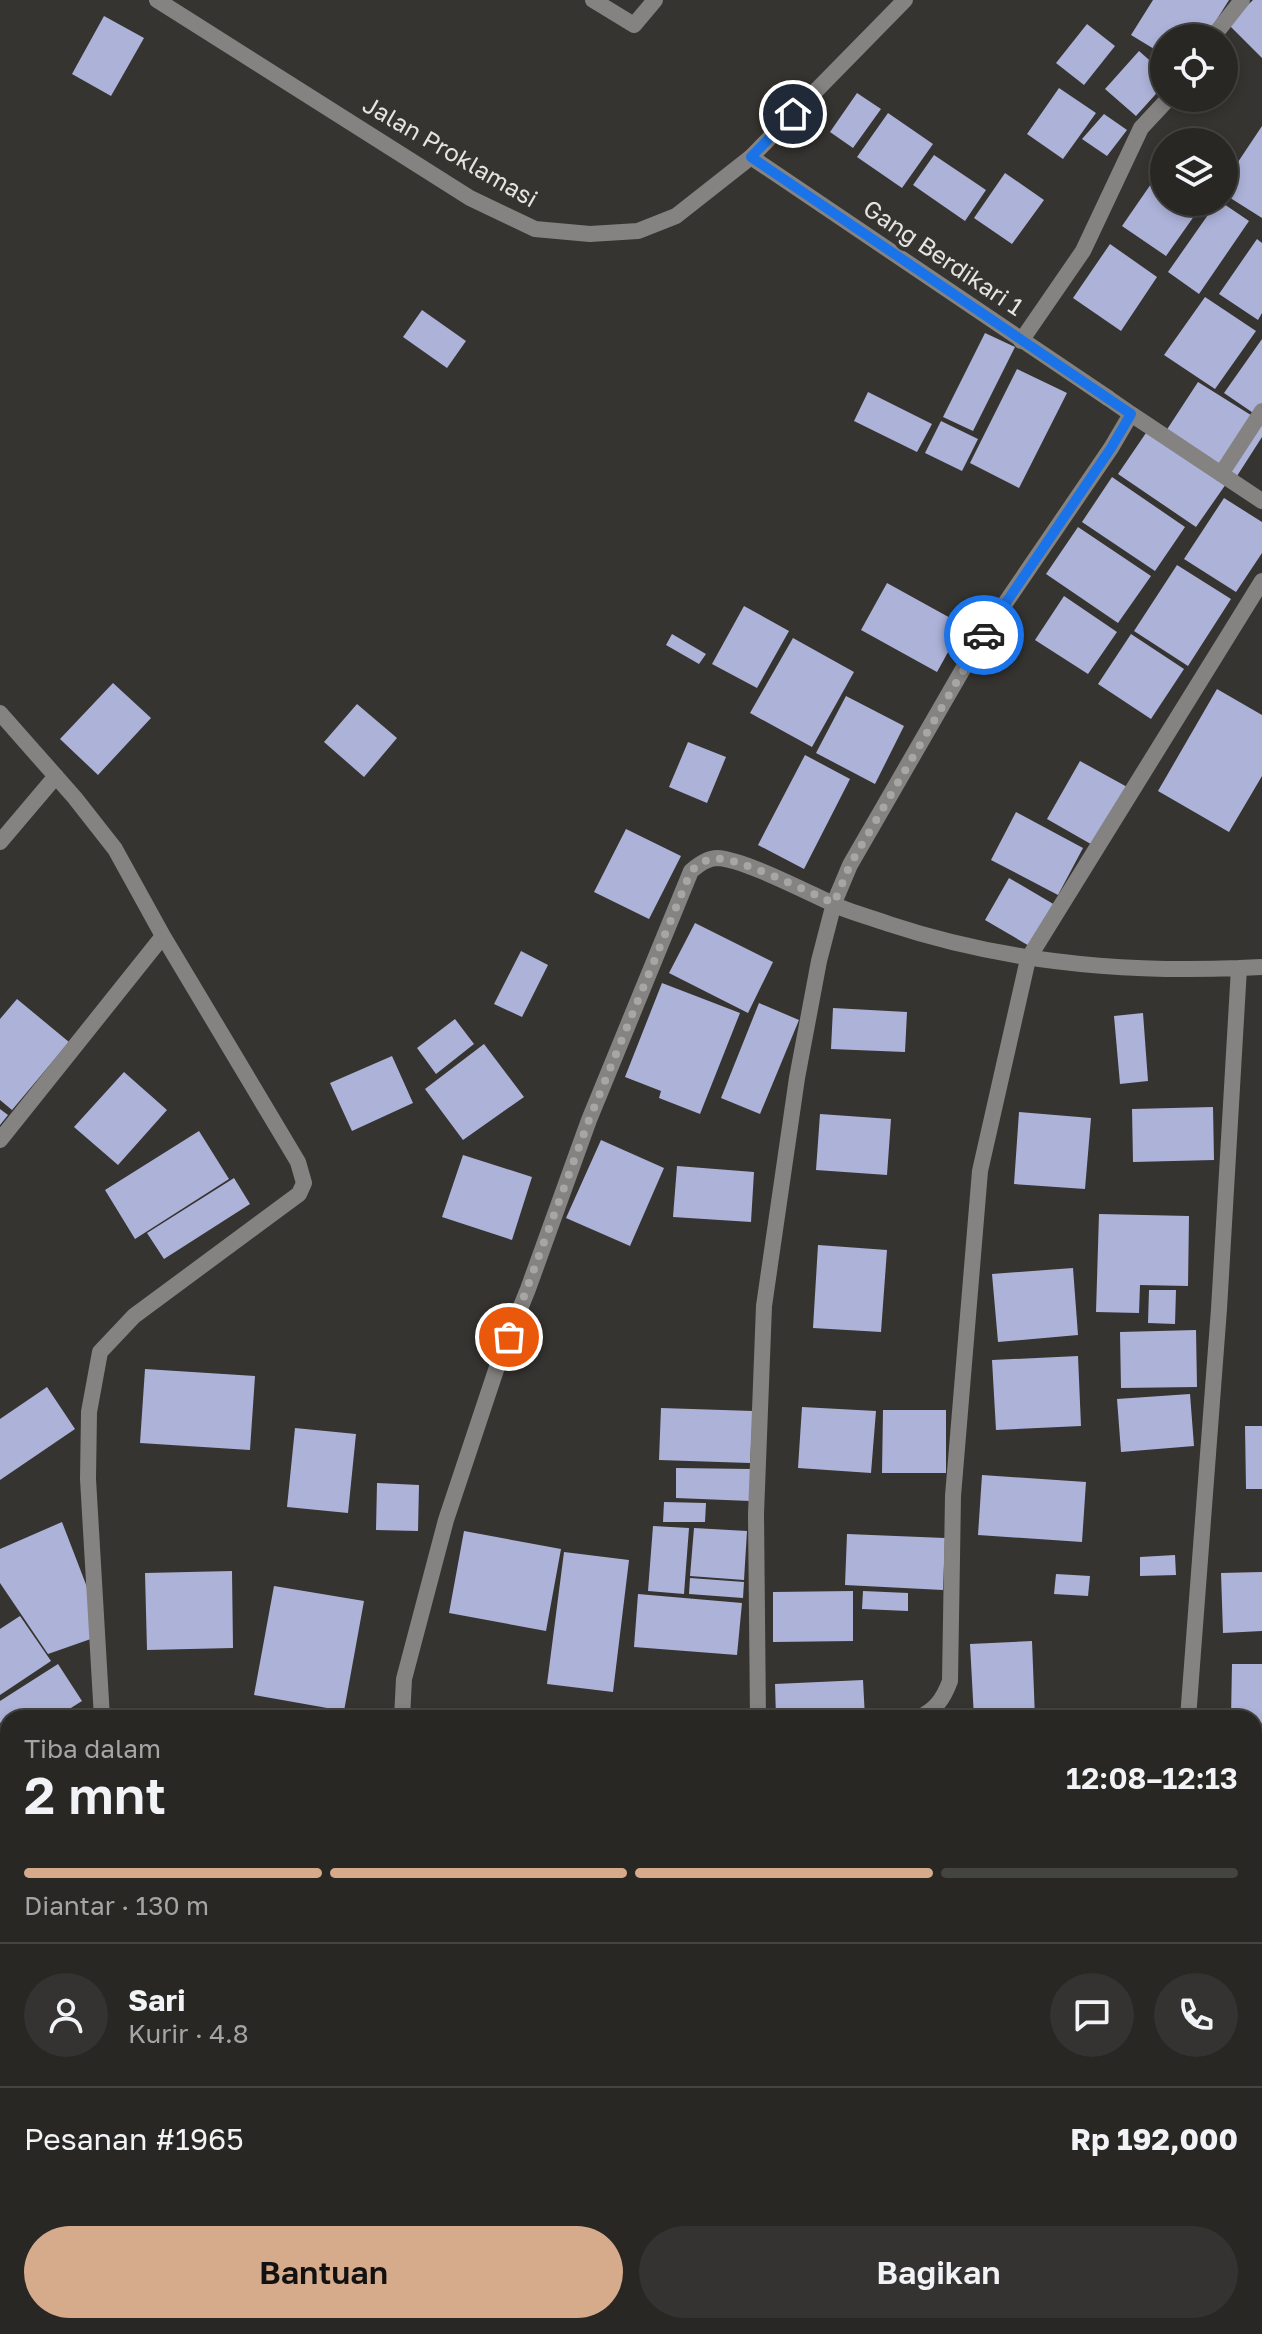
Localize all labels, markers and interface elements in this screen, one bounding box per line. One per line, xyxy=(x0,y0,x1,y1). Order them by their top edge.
map controls xyxy=(1150,24,1238,216)
button: locate xyxy=(1150,24,1238,112)
pin xyxy=(759,80,827,148)
street label: Jalan Proklamasi xyxy=(358,89,543,212)
icon: home xyxy=(771,92,815,136)
button: layers xyxy=(1150,128,1238,216)
street label: Gang Berdikari 1 xyxy=(858,193,1029,321)
courier xyxy=(944,595,1024,675)
icon: car xyxy=(962,613,1006,657)
pin xyxy=(475,1303,543,1371)
icon: bag xyxy=(487,1315,531,1359)
text: Tiba dalam xyxy=(24,1733,161,1764)
text: 12:08–12:13 xyxy=(1066,1760,1238,1796)
text: 2 mnt xyxy=(24,1763,166,1825)
text: Diantar · 130 m xyxy=(24,1890,209,1921)
button: person xyxy=(24,1973,108,2057)
button: chat xyxy=(1050,1973,1134,2057)
button: phone xyxy=(1154,1973,1238,2057)
text: Sari xyxy=(128,1982,185,2018)
text: Kurir · 4.8 xyxy=(128,2018,249,2049)
text: Pesanan #1965 xyxy=(24,2121,244,2157)
text: Rp 192,000 xyxy=(1070,2121,1238,2157)
button: Bantuan xyxy=(24,2226,623,2318)
button: Bagikan xyxy=(639,2226,1238,2318)

